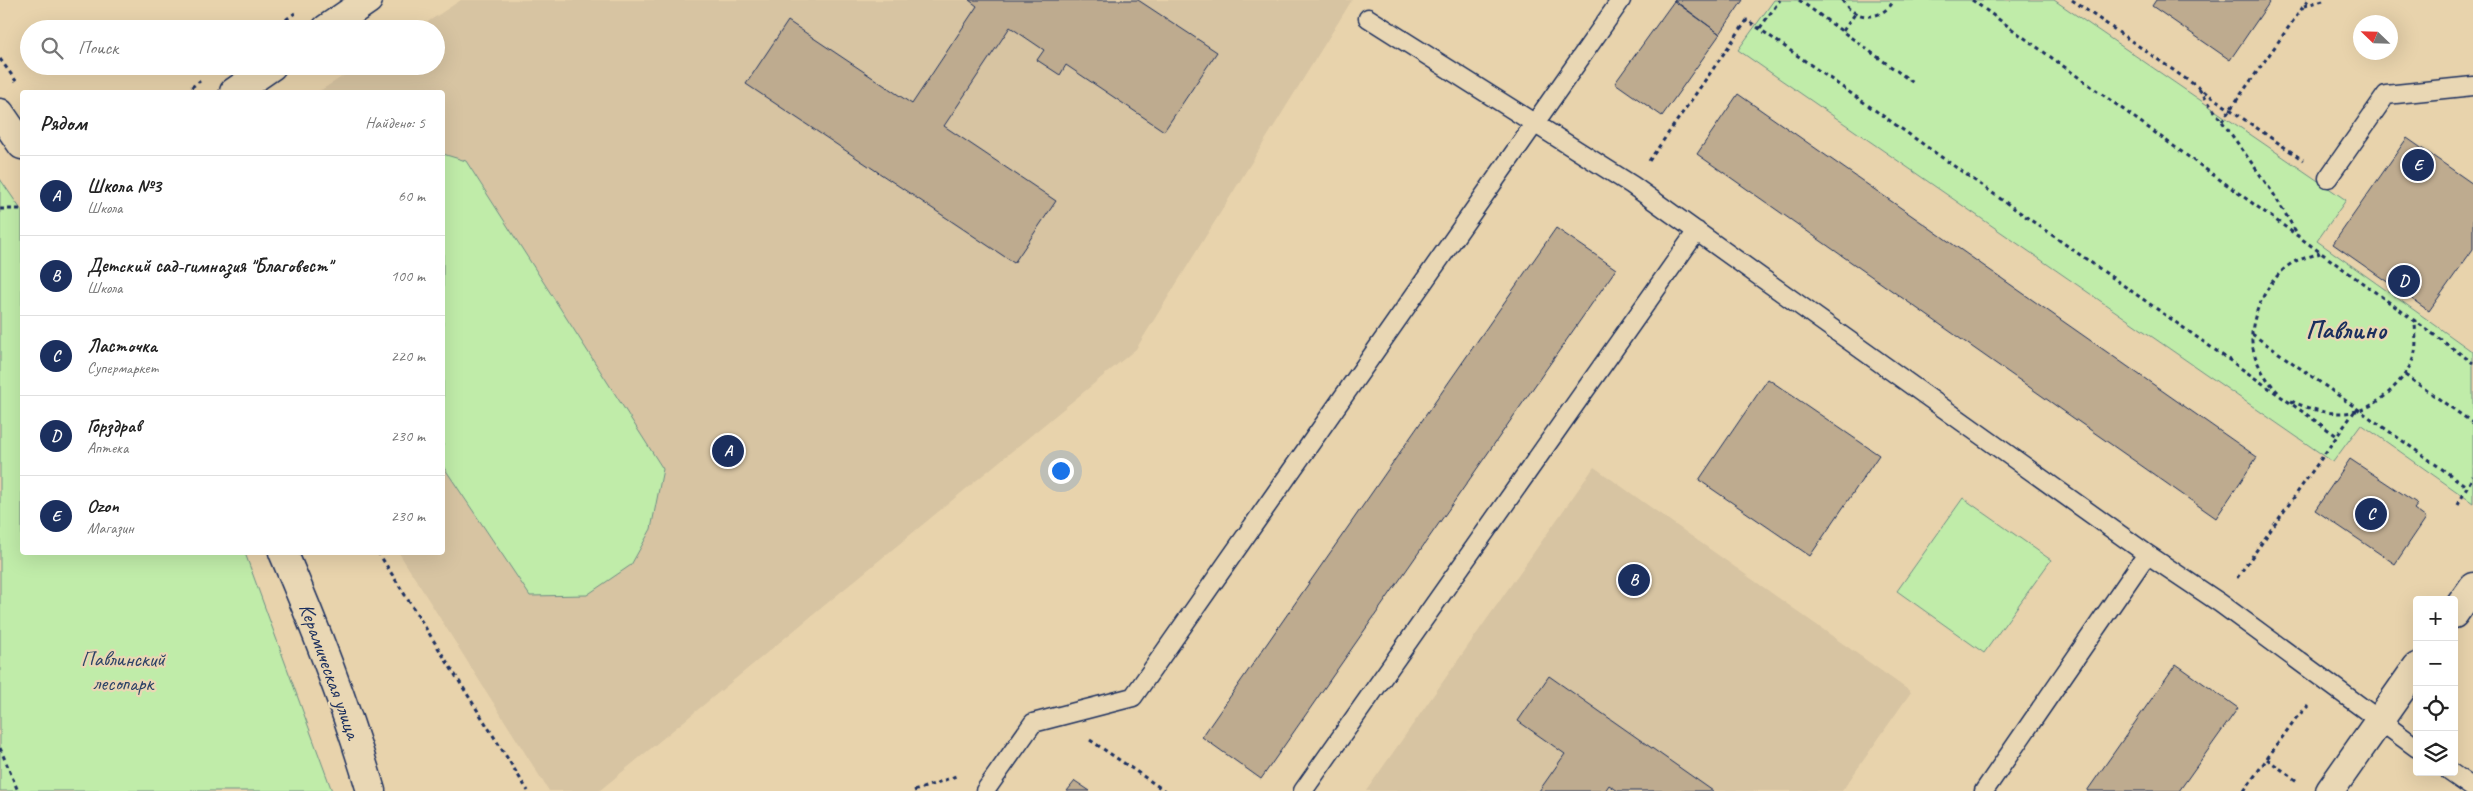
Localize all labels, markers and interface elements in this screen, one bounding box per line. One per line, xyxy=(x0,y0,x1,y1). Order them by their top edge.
north arrow xyxy=(2353,15,2398,60)
search box xyxy=(20,20,445,75)
icon: search xyxy=(38,34,66,62)
text: Поиск xyxy=(78,36,118,60)
text: Рядом xyxy=(40,110,87,136)
text: Найдено: 5 xyxy=(365,113,425,133)
pin: E xyxy=(2402,146,2434,184)
text: Школа №3 xyxy=(87,174,161,198)
text: A xyxy=(52,186,60,206)
text: 60 m xyxy=(398,186,425,206)
text: Школа xyxy=(87,198,122,218)
text: Детский сад-гимназия "Благовест" xyxy=(87,254,332,278)
pin: D xyxy=(2388,262,2420,300)
text: B xyxy=(52,266,60,286)
text: 100 m xyxy=(391,266,425,286)
text: Школа xyxy=(87,278,122,298)
district label: Павлино xyxy=(2306,313,2388,346)
text: Ласточка xyxy=(87,334,157,358)
text: C xyxy=(52,346,60,366)
text: 220 m xyxy=(391,346,425,366)
text: Супермаркет xyxy=(87,358,158,378)
text: Горздрав xyxy=(87,414,141,438)
text: D xyxy=(51,426,61,446)
text: 230 m xyxy=(391,426,425,446)
pin: A xyxy=(712,432,744,470)
text: Аптека xyxy=(87,438,128,458)
your location xyxy=(1048,458,1074,484)
text: Ozon xyxy=(87,494,119,518)
pin: C xyxy=(2355,495,2387,533)
text: E xyxy=(52,506,60,526)
text: 230 m xyxy=(391,506,425,526)
text: Магазин xyxy=(87,518,134,538)
pin: B xyxy=(1618,561,1650,599)
map controls xyxy=(2413,596,2458,776)
button: + xyxy=(2413,596,2458,641)
street label: Керамическая улица xyxy=(293,600,367,745)
button: − xyxy=(2413,641,2458,686)
park label: Павлинский лесопарк xyxy=(81,646,166,696)
button: locate xyxy=(2413,686,2458,731)
button: layers xyxy=(2413,731,2458,776)

